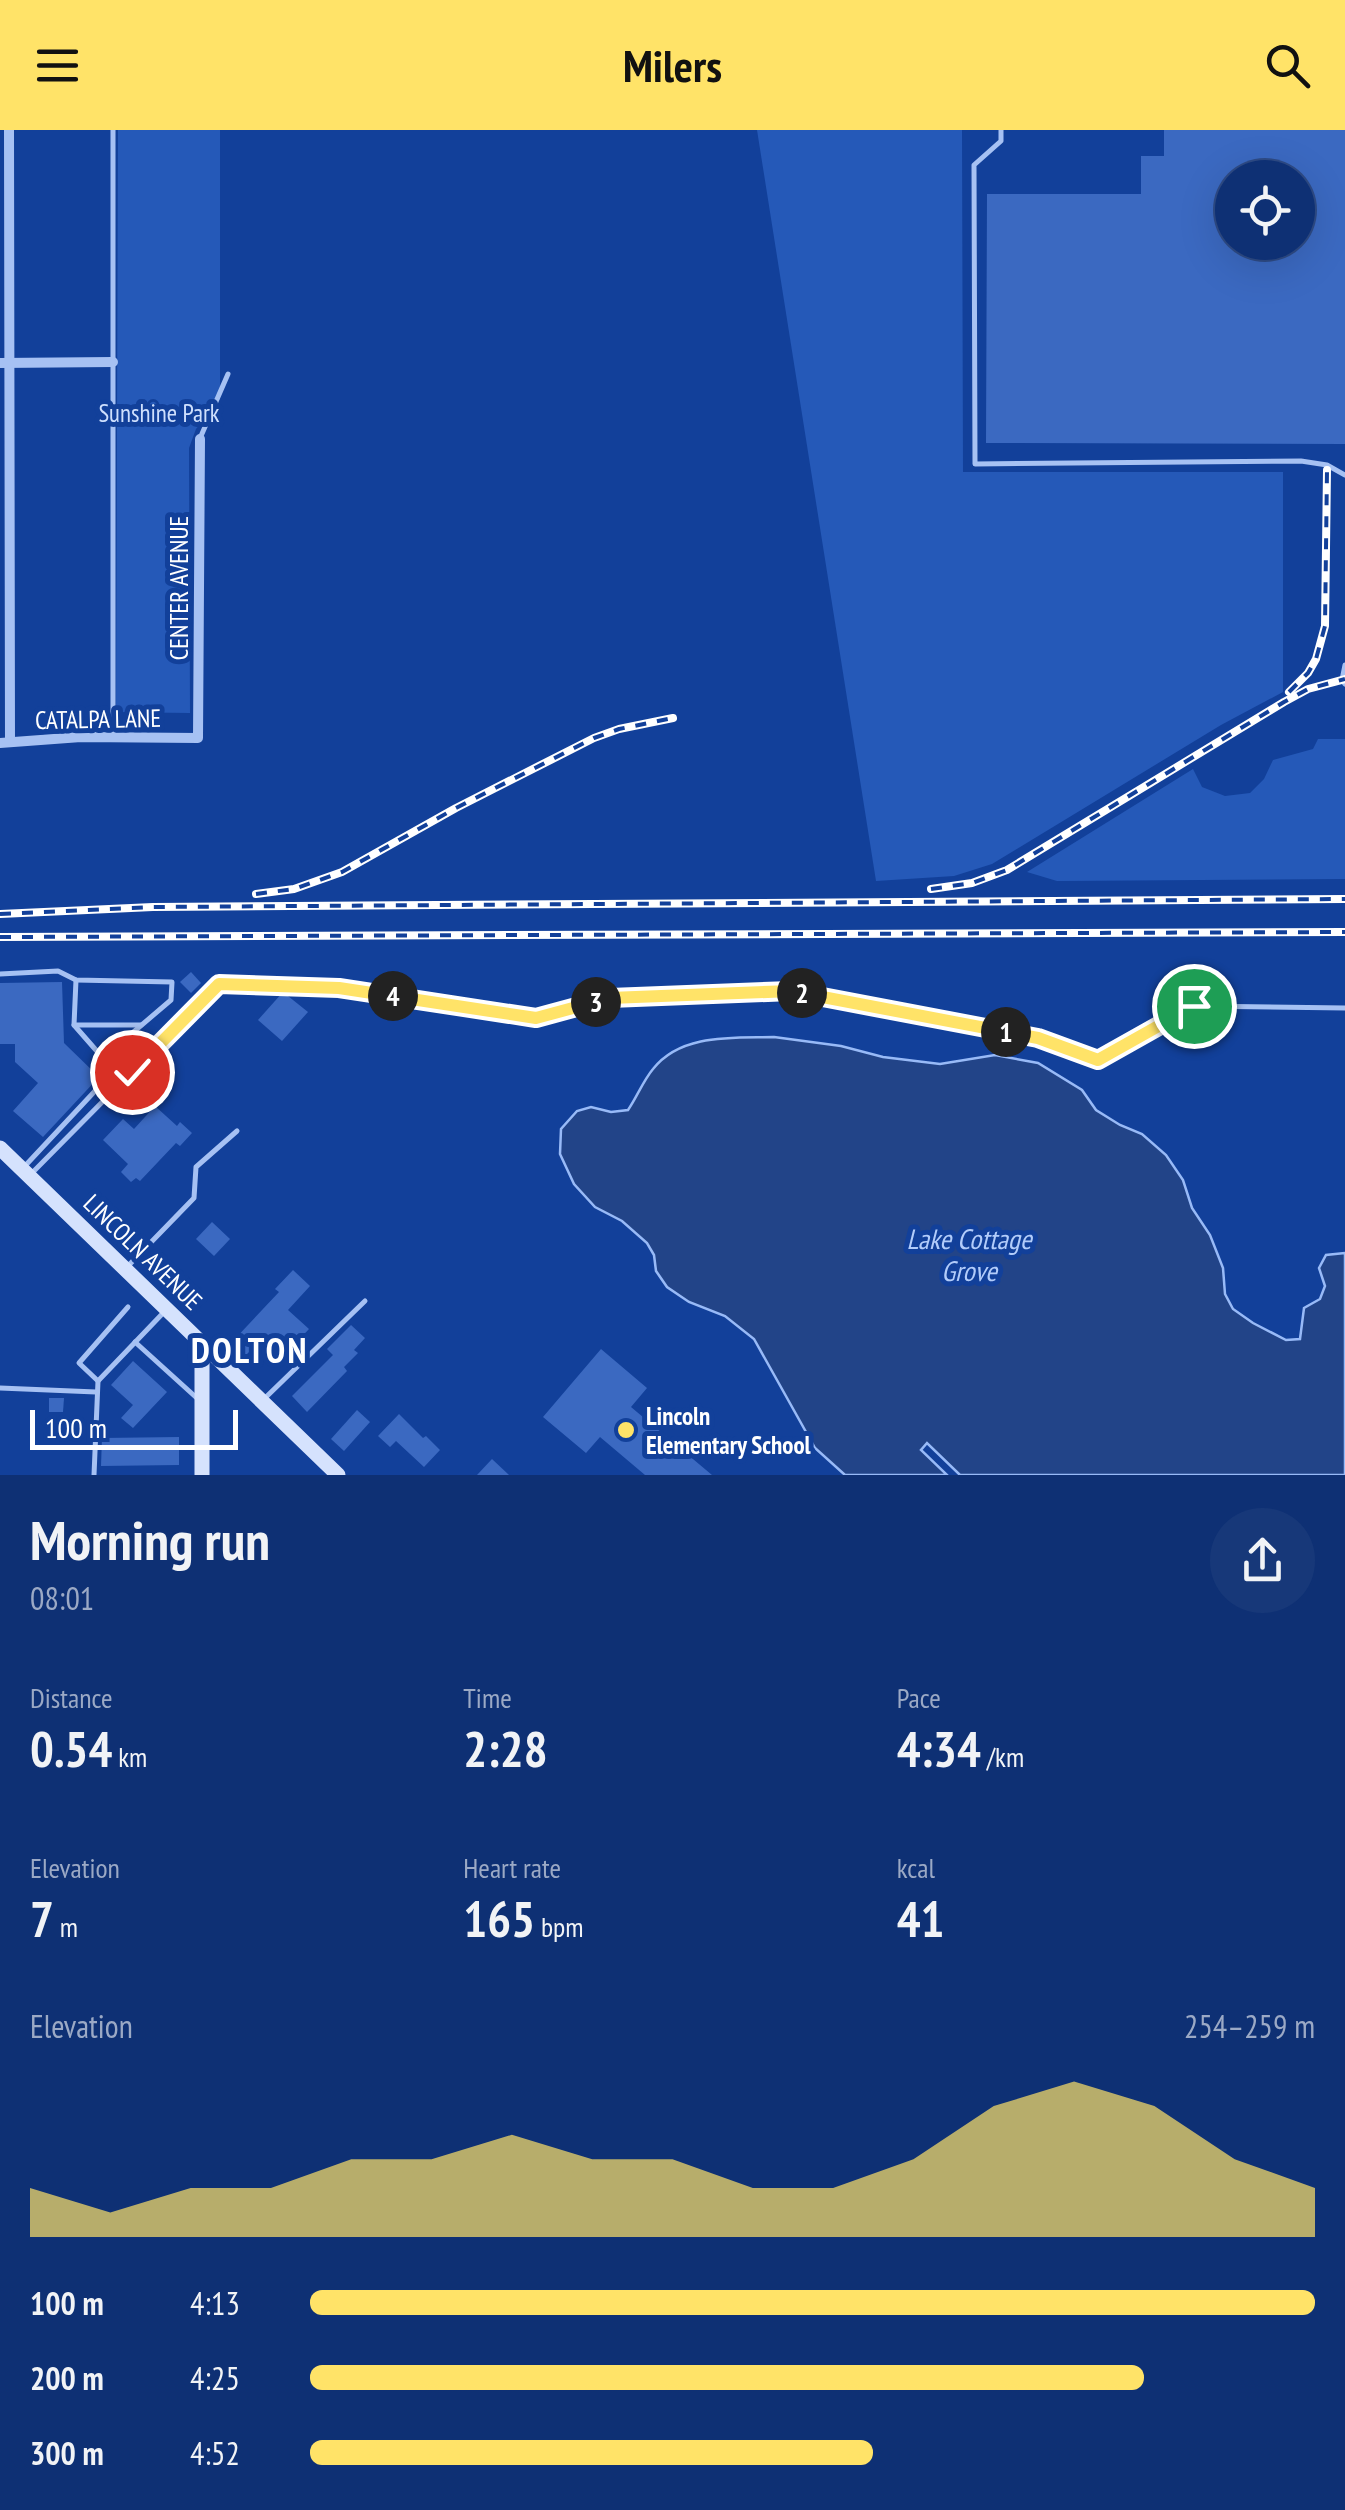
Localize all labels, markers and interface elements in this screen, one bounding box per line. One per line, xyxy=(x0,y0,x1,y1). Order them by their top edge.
text: Milers xyxy=(623,36,722,94)
icon: menu xyxy=(30,38,85,93)
icon: search xyxy=(1260,38,1315,93)
map controls xyxy=(1215,160,1315,260)
button: locate xyxy=(1215,160,1315,260)
park label: Sunshine Park xyxy=(98,397,220,429)
street label: CENTER AVENUE xyxy=(163,516,195,660)
street label: CATALPA LANE xyxy=(35,702,161,736)
pin xyxy=(1152,964,1237,1049)
pin: 2 xyxy=(777,968,827,1018)
pin: 4 xyxy=(368,971,418,1021)
text: 2 xyxy=(795,974,809,1011)
text: 4 xyxy=(386,977,400,1014)
pin: 3 xyxy=(571,977,621,1027)
icon: arrive xyxy=(1167,979,1222,1034)
text: 3 xyxy=(589,983,603,1020)
pin: 1 xyxy=(981,1007,1031,1057)
text: 1 xyxy=(999,1013,1013,1050)
pin xyxy=(90,1030,175,1115)
icon: check xyxy=(105,1045,160,1100)
street label: LINCOLN AVENUE xyxy=(77,1187,209,1317)
water label: Lake Cottage Grove xyxy=(907,1220,1034,1289)
district label: DOLTON xyxy=(191,1327,309,1373)
place label: Lincoln Elementary School xyxy=(646,1400,812,1461)
scale bar xyxy=(30,1405,238,1450)
text: 100 m xyxy=(45,1409,107,1446)
marker: Lincoln Elementary School xyxy=(615,1419,637,1441)
text: Morning run xyxy=(30,1504,270,1575)
button: share xyxy=(1210,1508,1315,1613)
text: 08:01 xyxy=(30,1577,94,1619)
text: Distance xyxy=(30,1679,113,1716)
text: Time xyxy=(463,1679,512,1716)
text: Pace xyxy=(897,1679,941,1716)
text: 0.54 xyxy=(30,1716,112,1781)
text: 2:28 xyxy=(463,1716,548,1781)
text: 4:34 xyxy=(897,1716,981,1781)
text: km xyxy=(112,1738,147,1775)
text: /km xyxy=(981,1738,1024,1775)
text: Elevation xyxy=(30,1849,120,1886)
text: Heart rate xyxy=(463,1849,561,1886)
text: kcal xyxy=(897,1849,935,1886)
text: 7 xyxy=(30,1886,54,1951)
text: 165 xyxy=(463,1886,535,1951)
text: 41 xyxy=(897,1886,944,1951)
text: m xyxy=(54,1908,78,1945)
text: bpm xyxy=(535,1908,584,1945)
text: Elevation xyxy=(30,2005,133,2047)
text: 254–259 m xyxy=(1184,2005,1315,2047)
text: 100 m xyxy=(30,2282,104,2324)
text: 4:13 xyxy=(190,2282,240,2324)
text: 200 m xyxy=(30,2357,104,2399)
text: 4:25 xyxy=(190,2357,240,2399)
text: 300 m xyxy=(30,2432,104,2474)
text: 4:52 xyxy=(190,2432,240,2474)

